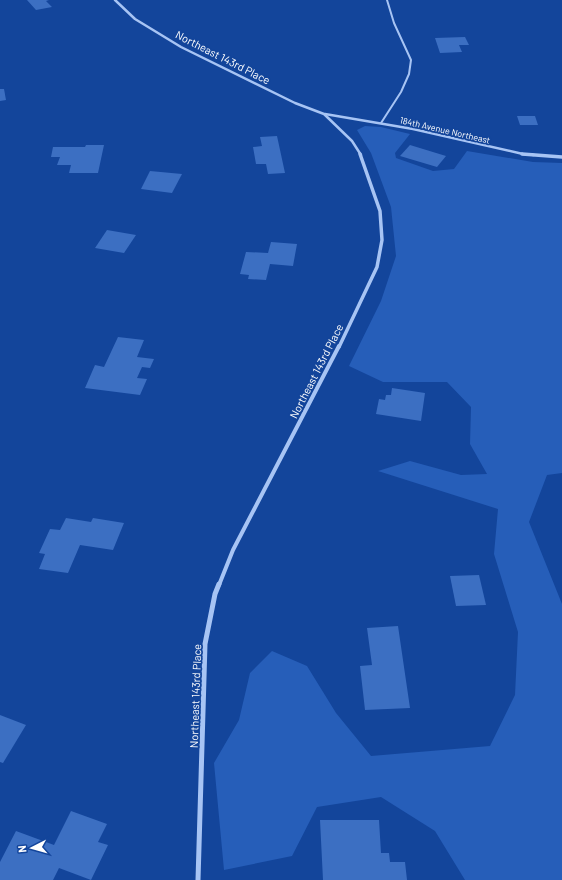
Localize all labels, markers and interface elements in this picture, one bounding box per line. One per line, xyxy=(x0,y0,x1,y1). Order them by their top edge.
street label: Northeast 143rd Place xyxy=(174,28,273,87)
street label: 184th Avenue Northeast xyxy=(399,114,491,146)
street label: Northeast 143rd Place xyxy=(287,321,346,420)
street label: Northeast 143rd Place xyxy=(187,644,203,748)
north arrow xyxy=(12,828,52,868)
text: N xyxy=(15,845,28,853)

